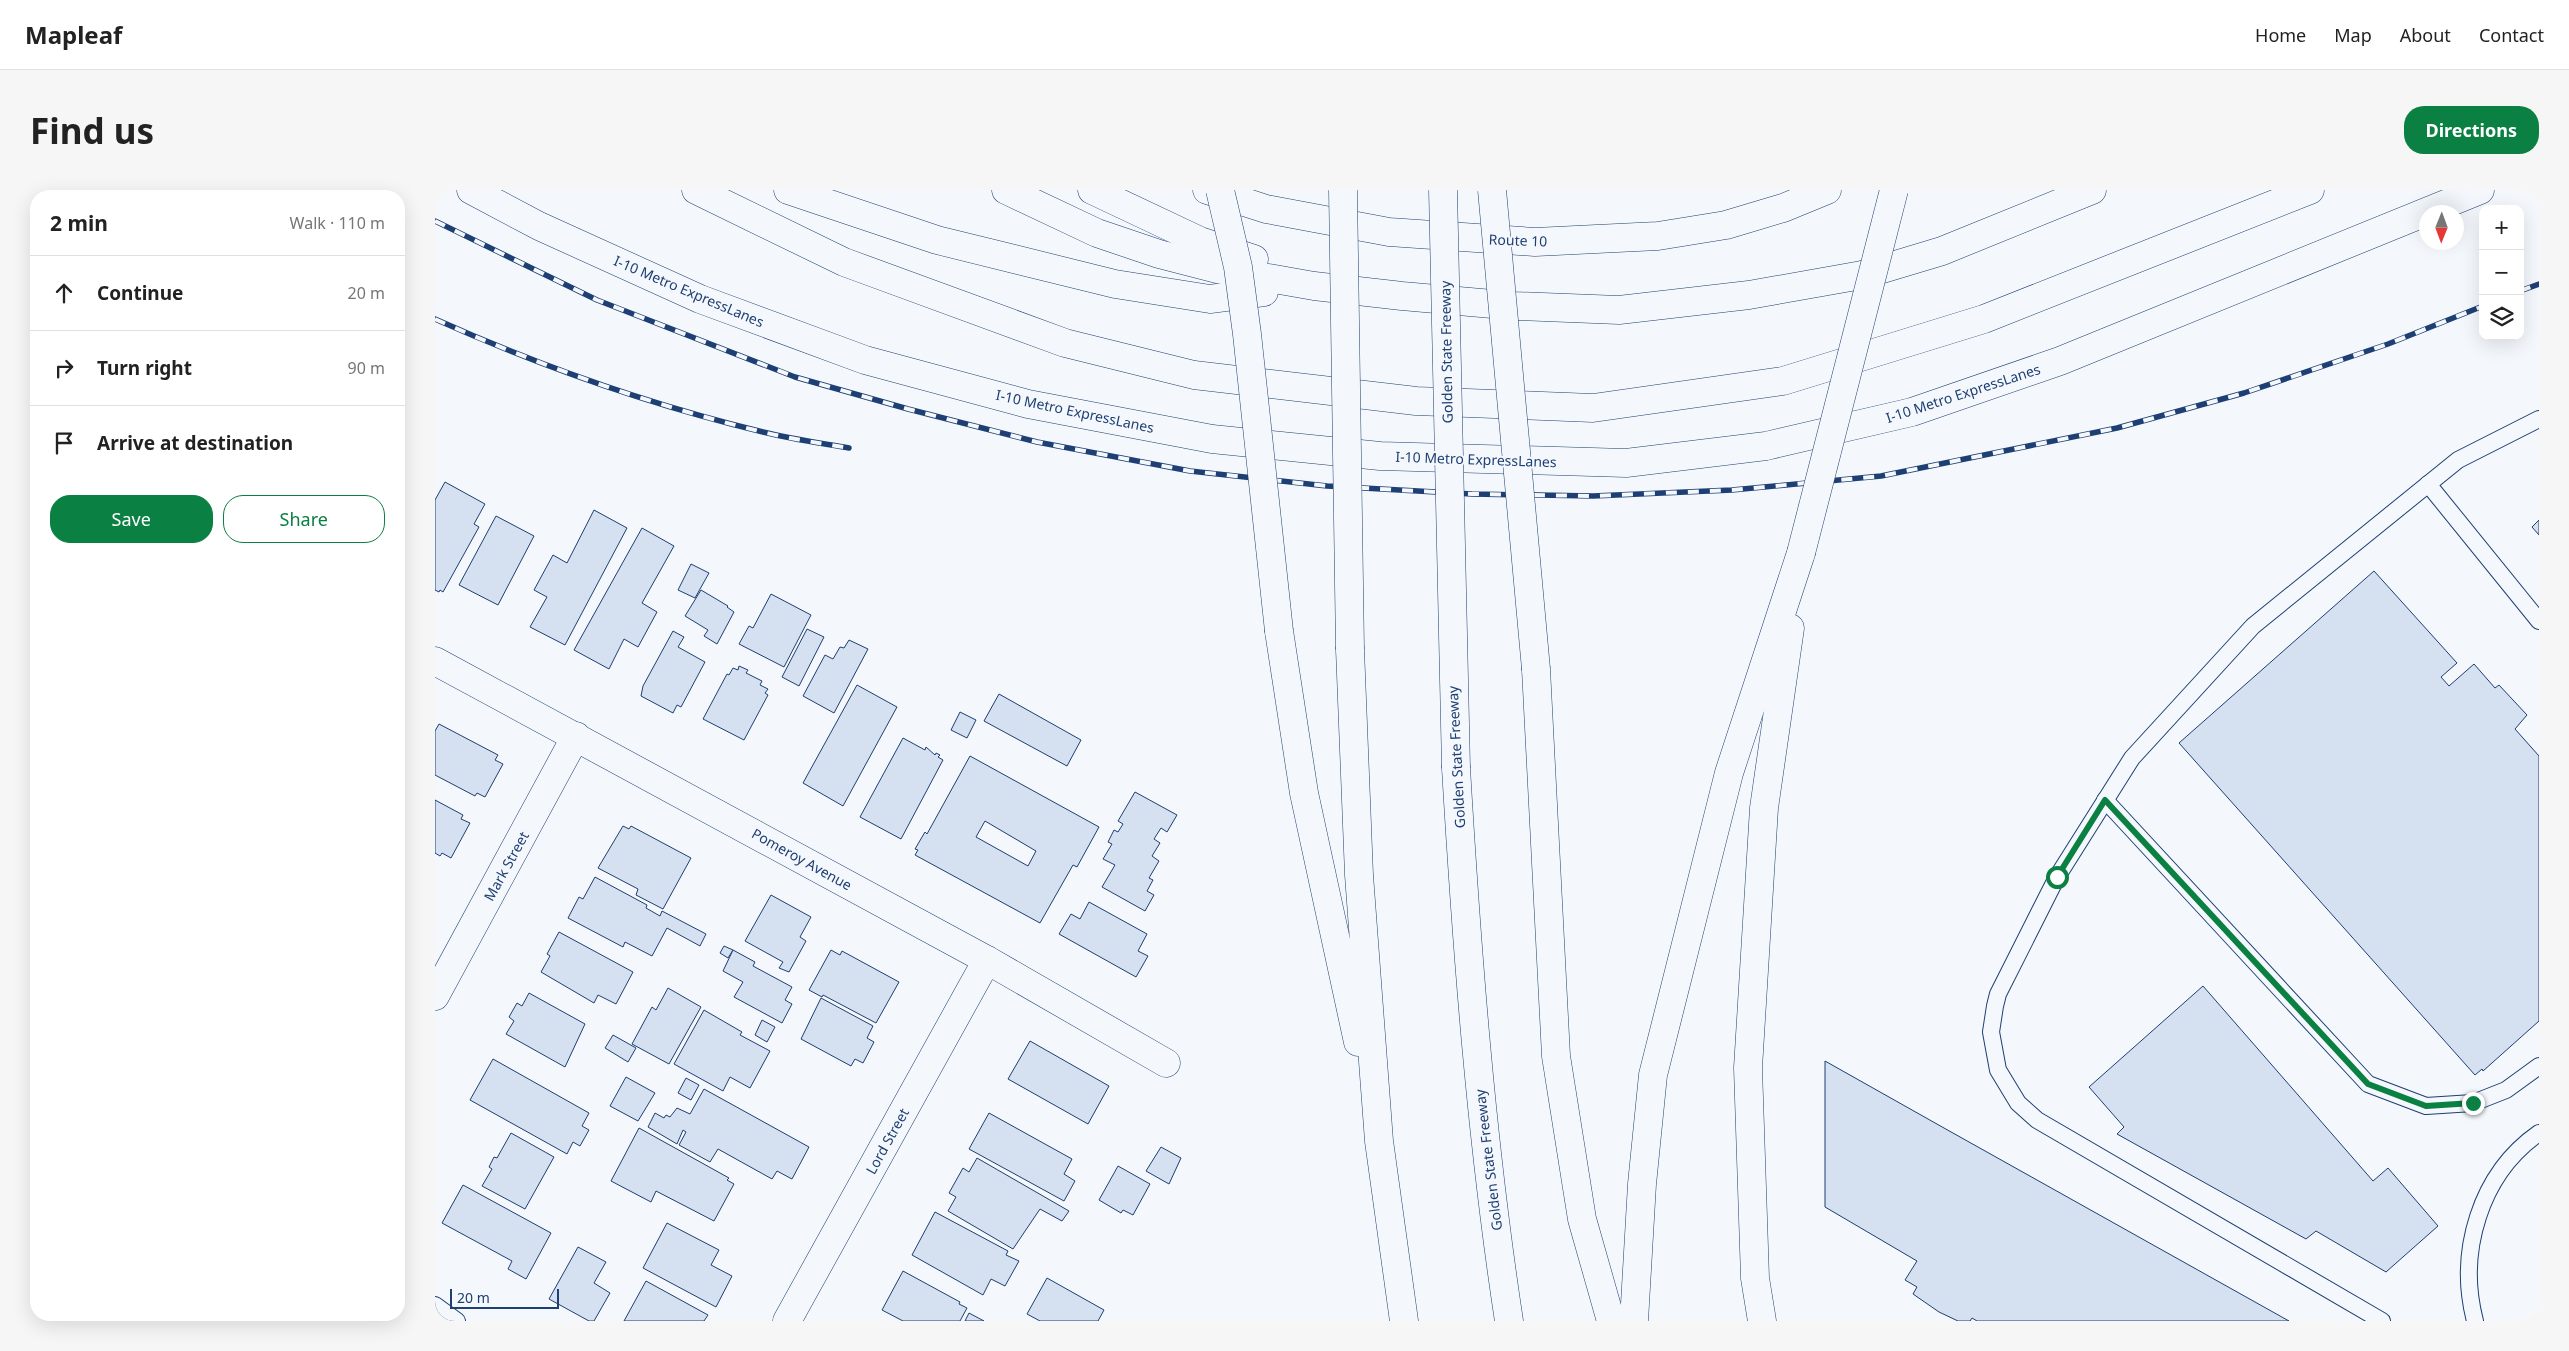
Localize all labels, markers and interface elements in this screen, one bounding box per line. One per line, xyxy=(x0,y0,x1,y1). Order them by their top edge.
text: Mapleaf xyxy=(25,18,122,51)
text: Home xyxy=(2255,23,2306,47)
text: Map xyxy=(2334,23,2372,47)
text: About xyxy=(2400,23,2451,47)
text: Contact xyxy=(2479,23,2544,47)
button: Directions xyxy=(2404,106,2539,154)
text: Find us xyxy=(30,107,154,154)
north arrow xyxy=(2419,205,2464,250)
map controls xyxy=(2479,205,2524,340)
button: + xyxy=(2479,205,2524,250)
text: 2 min xyxy=(50,209,108,237)
text: Walk · 110 m xyxy=(290,212,385,234)
street label: Route 10 xyxy=(1488,229,1548,251)
button: − xyxy=(2479,250,2524,295)
street label: I-10 Metro ExpressLanes xyxy=(611,251,767,331)
icon: ahead xyxy=(50,279,78,307)
text: Continue xyxy=(97,280,183,306)
street label: Golden State Freeway xyxy=(1435,280,1457,423)
text: 20 m xyxy=(348,282,385,304)
button: layers xyxy=(2479,295,2524,340)
icon: right xyxy=(50,354,78,382)
text: Turn right xyxy=(97,355,192,381)
text: 90 m xyxy=(348,357,385,379)
street label: I-10 Metro ExpressLanes xyxy=(1883,359,2043,427)
street label: I-10 Metro ExpressLanes xyxy=(994,385,1156,437)
icon: arrive xyxy=(50,429,78,457)
text: Arrive at destination xyxy=(97,430,293,456)
street label: I-10 Metro ExpressLanes xyxy=(1395,447,1557,471)
button: Save xyxy=(50,495,213,543)
button: Share xyxy=(223,495,385,543)
street label: Golden State Freeway xyxy=(1443,684,1469,829)
street label: Pomeroy Avenue xyxy=(749,824,855,894)
street label: Mark Street xyxy=(479,828,533,904)
route start xyxy=(2046,866,2069,889)
street label: Golden State Freeway xyxy=(1470,1087,1506,1232)
route end xyxy=(2462,1092,2485,1115)
street label: Lord Street xyxy=(861,1105,913,1177)
scale bar xyxy=(450,1286,559,1309)
text: 20 m xyxy=(457,1288,490,1307)

